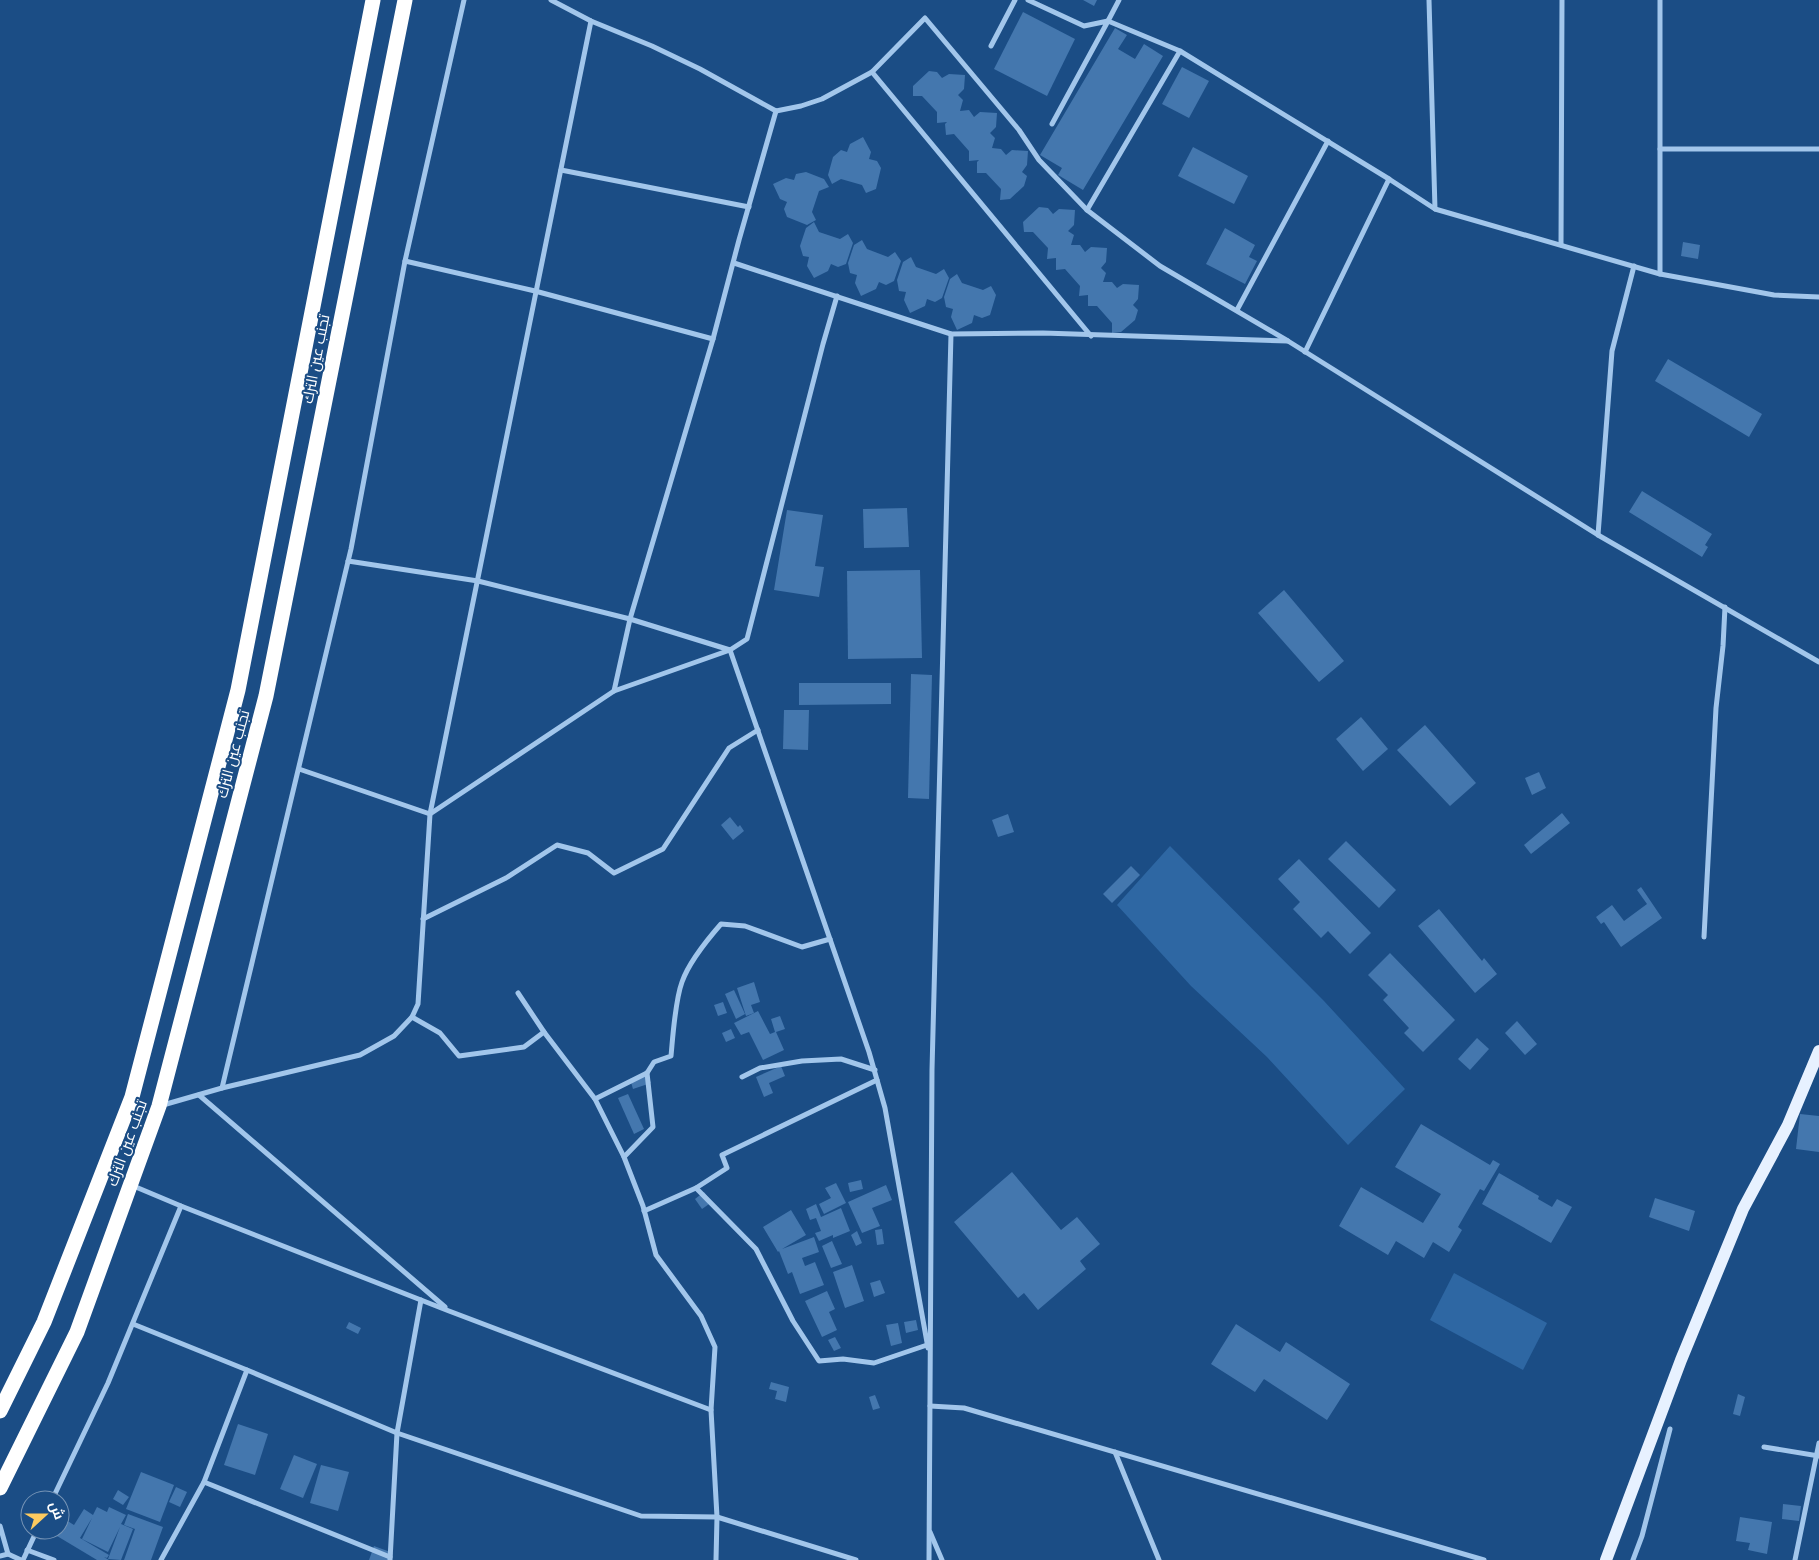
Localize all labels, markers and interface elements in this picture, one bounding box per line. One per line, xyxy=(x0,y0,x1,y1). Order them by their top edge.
street label: تجنب عين الترك xyxy=(299,313,334,405)
street label: تجنب عين الترك xyxy=(213,708,254,800)
street label: تجنب عين الترك xyxy=(103,1098,152,1189)
north arrow xyxy=(20,1490,70,1540)
text: ش xyxy=(46,1499,68,1522)

